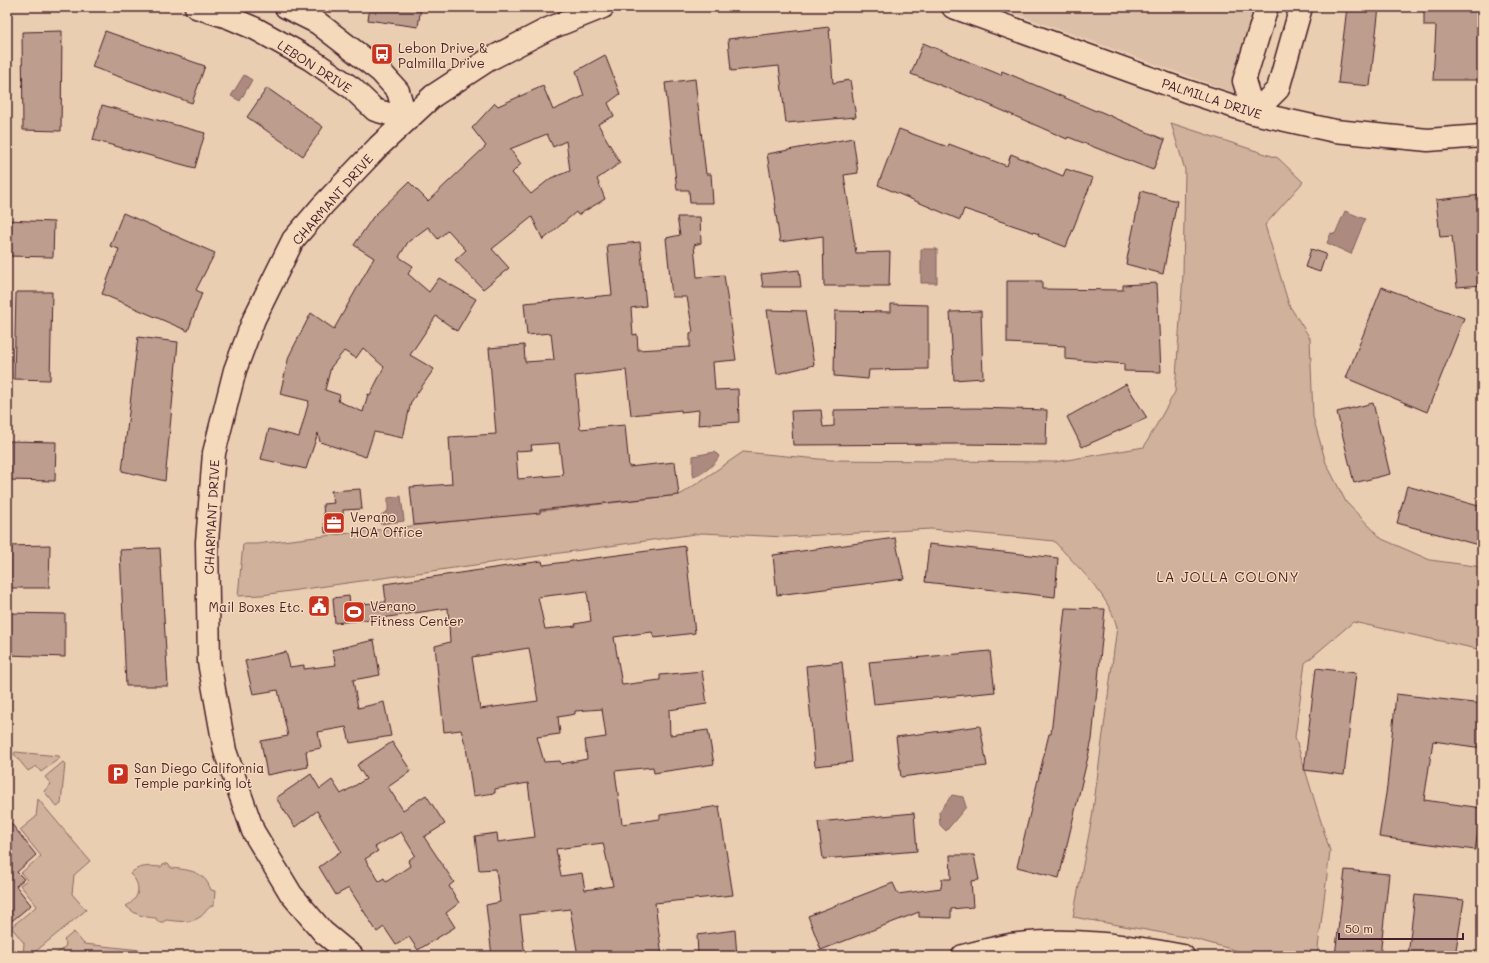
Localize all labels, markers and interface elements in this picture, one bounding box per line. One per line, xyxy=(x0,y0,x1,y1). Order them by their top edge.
street label: LEBON DRIVE xyxy=(275,36,355,96)
place label: Lebon Drive & Palmilla Drive xyxy=(398,39,488,71)
bus stop icon: Lebon Drive & Palmilla Drive xyxy=(369,41,395,67)
street label: PALMILLA DRIVE xyxy=(1160,74,1264,122)
street label: CHARMANT DRIVE xyxy=(288,150,376,248)
street label: CHARMANT DRIVE xyxy=(200,459,222,575)
place label: Verano HOA Office xyxy=(350,508,423,540)
office icon: Verano HOA Office xyxy=(321,510,347,536)
district label: LA JOLLA COLONY xyxy=(1156,567,1300,586)
public building icon: Mail Boxes Etc. xyxy=(306,593,332,619)
place label: Verano Fitness Center xyxy=(370,597,464,629)
place label: Mail Boxes Etc. xyxy=(209,598,304,615)
sports icon: Verano Fitness Center xyxy=(341,599,367,625)
place label: San Diego California Temple parking lot xyxy=(134,759,264,791)
parking icon: San Diego California Temple parking lot xyxy=(105,761,131,787)
scale bar xyxy=(1339,915,1463,941)
text: 50 m xyxy=(1345,920,1373,936)

